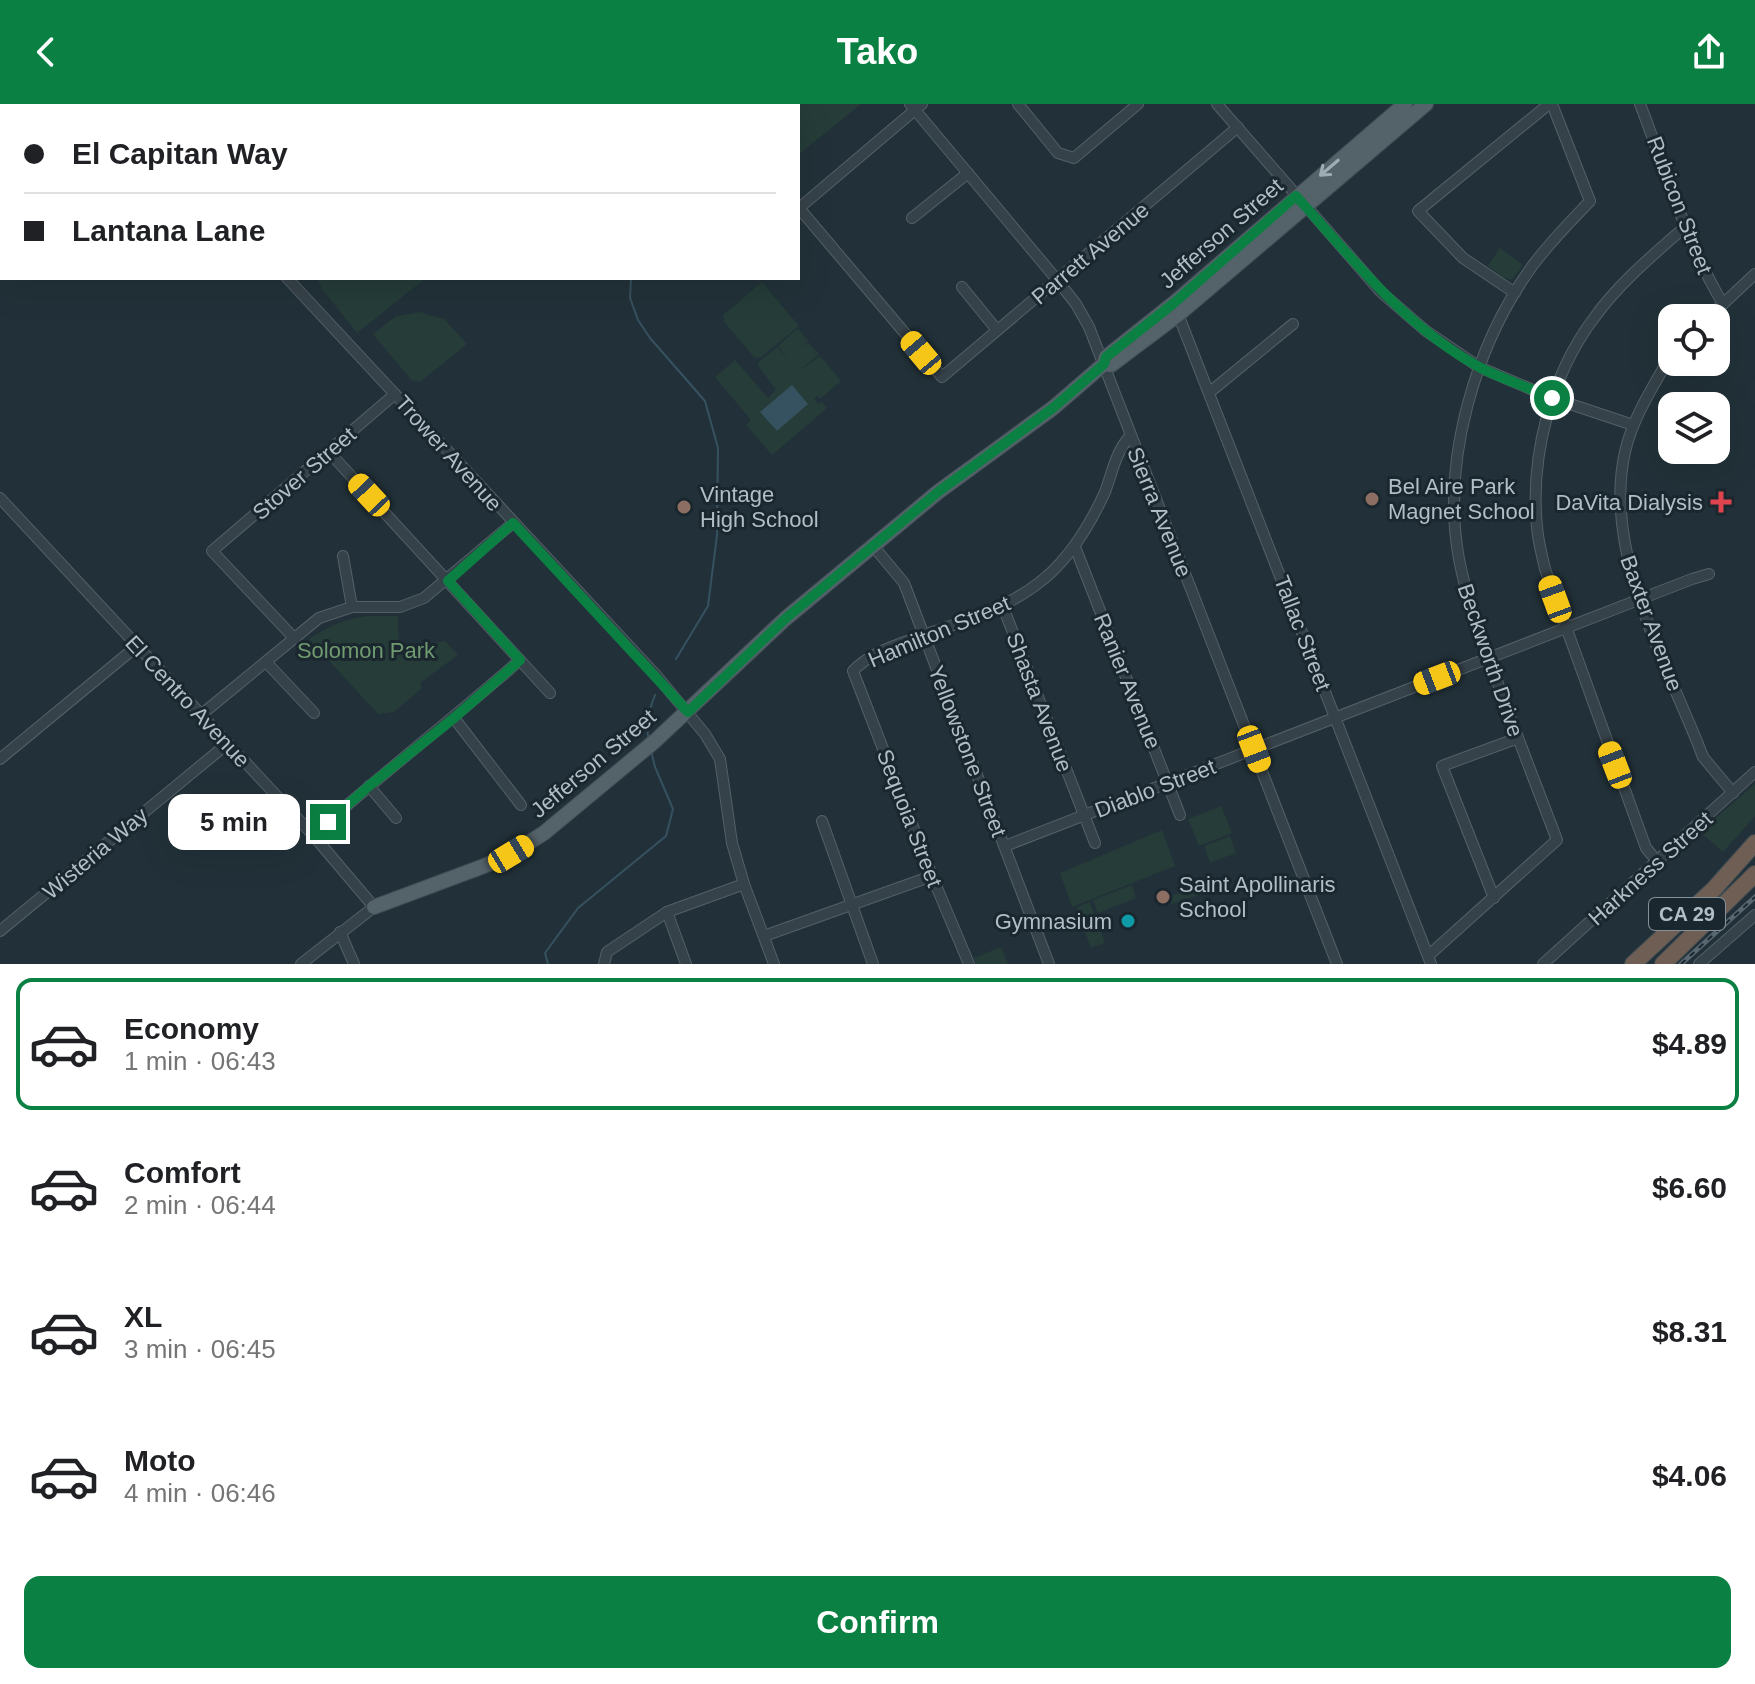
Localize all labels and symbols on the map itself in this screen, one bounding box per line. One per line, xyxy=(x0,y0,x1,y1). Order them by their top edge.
street label: Rubicon Street xyxy=(1642,133,1717,278)
one-way arrow xyxy=(1320,159,1340,177)
street label: Jefferson Street xyxy=(1155,173,1288,294)
street label: Parrett Avenue xyxy=(1027,197,1154,310)
car xyxy=(896,327,946,379)
route start xyxy=(1534,380,1570,416)
street label: Trower Avenue xyxy=(390,390,507,516)
street label: Stover Street xyxy=(248,422,361,525)
street label: Sierra Avenue xyxy=(1122,444,1197,581)
car xyxy=(344,469,394,521)
place label: Bel Aire Park Magnet School xyxy=(1388,474,1535,524)
place label: Vintage High School xyxy=(700,482,819,532)
marker: Bel Aire Park Magnet School xyxy=(1363,490,1381,508)
place label: DaVita Dialysis xyxy=(1555,490,1703,515)
marker: DaVita Dialysis xyxy=(1710,491,1732,513)
marker: Vintage High School xyxy=(675,498,693,516)
street label: Baxter Avenue xyxy=(1615,552,1688,694)
street label: Tallac Street xyxy=(1269,572,1336,694)
car xyxy=(1536,572,1574,626)
street label: Beckworth Drive xyxy=(1453,580,1528,740)
street label: Hamilton Street xyxy=(865,590,1014,673)
street label: Ranier Avenue xyxy=(1089,610,1166,753)
street label: Shasta Avenue xyxy=(1001,629,1078,776)
street label: El Centro Avenue xyxy=(120,630,255,772)
park label: Solomon Park xyxy=(297,638,436,663)
car xyxy=(1410,658,1464,698)
street label: Yellowstone Street xyxy=(923,662,1012,840)
street label: Jefferson Street xyxy=(526,704,661,823)
car xyxy=(1234,722,1274,776)
car xyxy=(1595,738,1635,792)
street label: Sequoia Street xyxy=(872,746,947,891)
street label: Diablo Street xyxy=(1091,754,1219,823)
callout: 5 min xyxy=(168,794,300,850)
street label: Wisteria Way xyxy=(38,802,153,904)
route end xyxy=(310,804,346,840)
street label: Harkness Street xyxy=(1583,806,1717,930)
car xyxy=(484,831,538,877)
place label: Saint Apollinaris School xyxy=(1179,872,1336,922)
marker: Saint Apollinaris School xyxy=(1154,888,1172,906)
road number: CA 29 xyxy=(1649,898,1725,930)
place label: Gymnasium xyxy=(995,909,1112,934)
marker: Gymnasium xyxy=(1119,912,1137,930)

